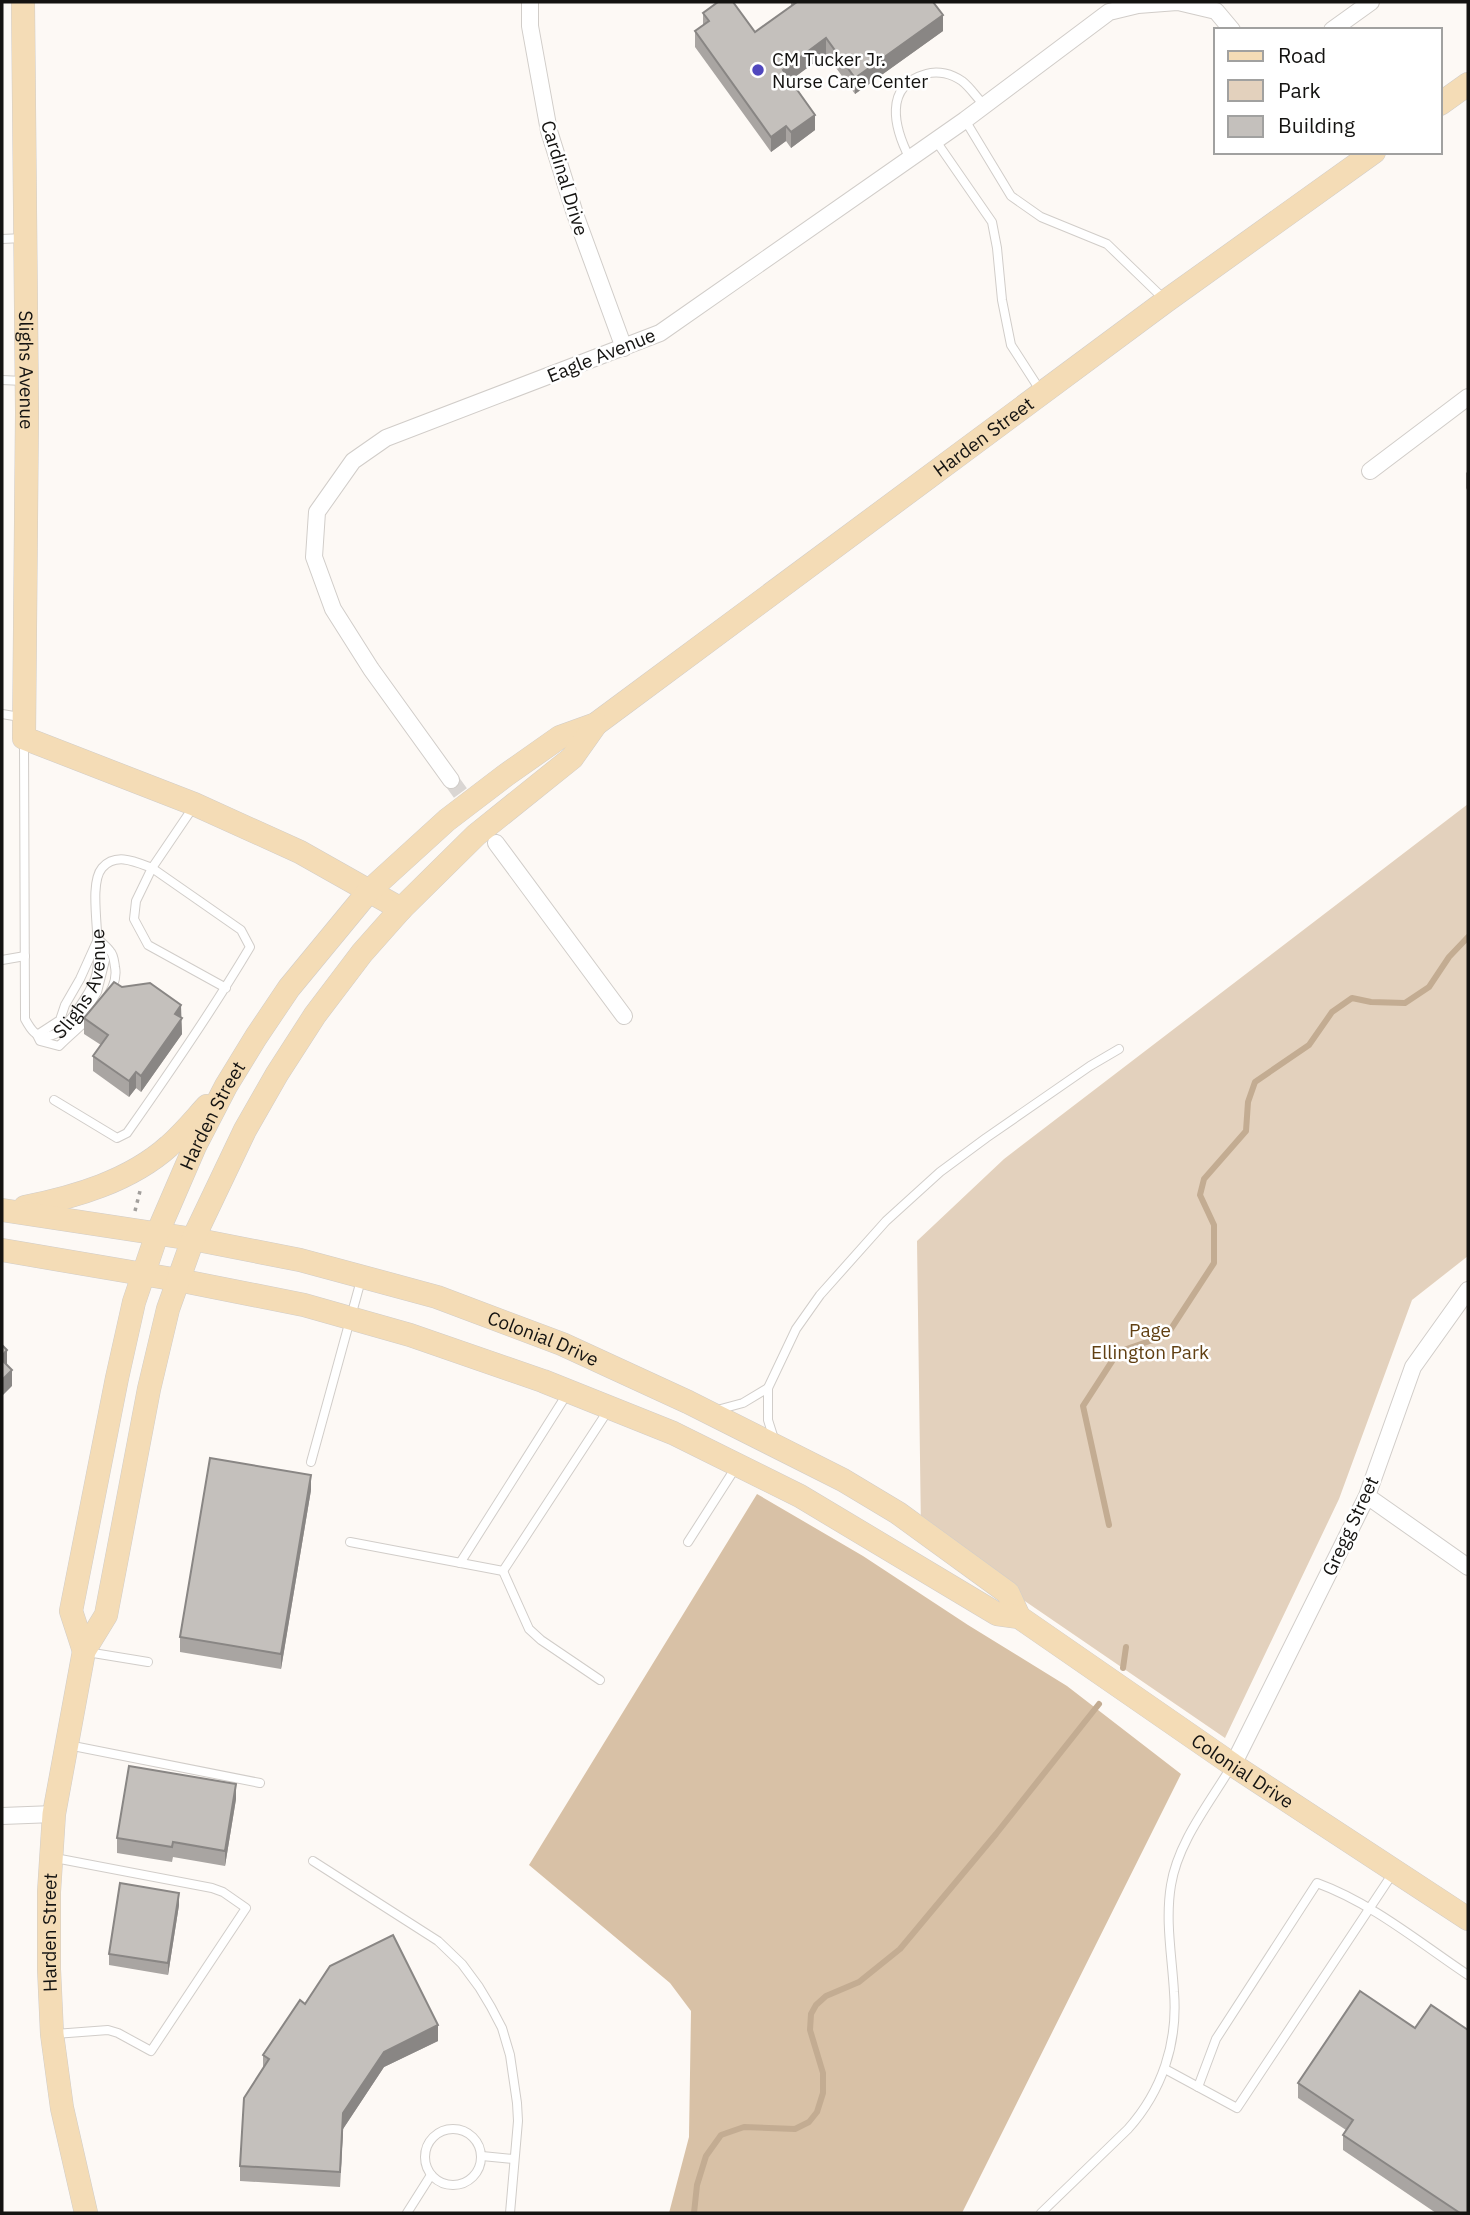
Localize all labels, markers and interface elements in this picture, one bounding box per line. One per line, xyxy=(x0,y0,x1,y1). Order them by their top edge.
legend xyxy=(1214,28,1442,154)
text: Road xyxy=(1278,41,1326,69)
place label: CM Tucker Jr. Nurse Care Center xyxy=(772,47,928,93)
marker: CM Tucker Jr. Nurse Care Center xyxy=(750,62,766,78)
text: Park xyxy=(1278,76,1321,104)
text: Building xyxy=(1278,111,1355,139)
street label: Cardinal Drive xyxy=(536,117,594,239)
street label: Slighs Avenue xyxy=(14,310,39,430)
street label: Eagle Avenue xyxy=(543,322,659,388)
street label: Harden Street xyxy=(928,391,1038,482)
street label: Slighs Avenue xyxy=(48,928,110,1044)
street label: Harden Street xyxy=(174,1057,250,1173)
street label: Colonial Drive xyxy=(484,1305,603,1371)
park label: Page Ellington Park xyxy=(1091,1318,1209,1364)
street label: Gregg Street xyxy=(1316,1472,1384,1580)
street label: Colonial Drive xyxy=(1187,1728,1298,1814)
street label: Harden Street xyxy=(37,1872,62,1993)

